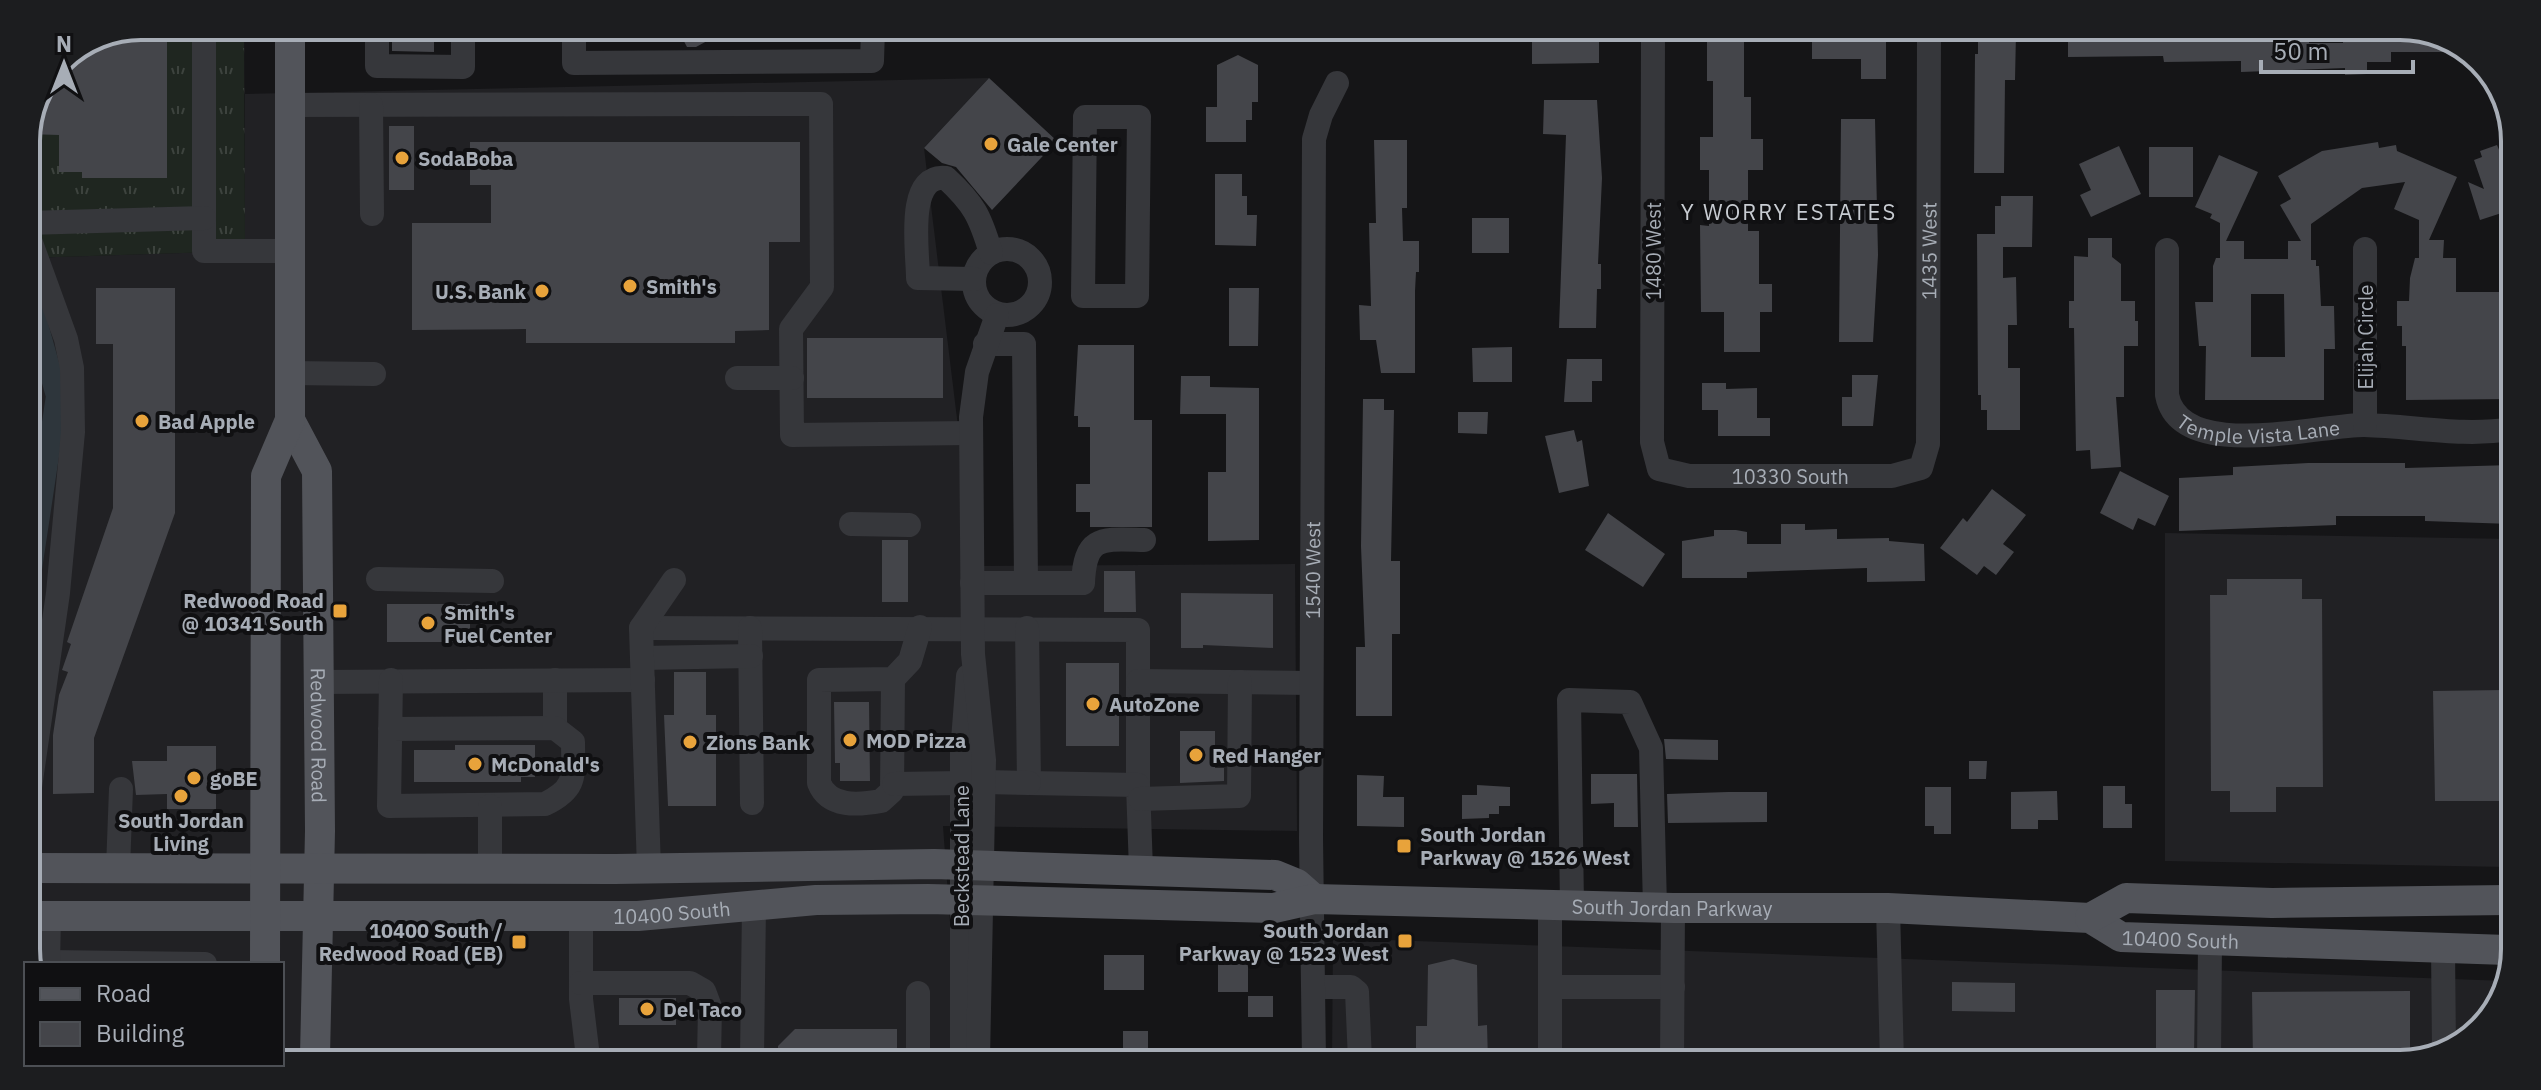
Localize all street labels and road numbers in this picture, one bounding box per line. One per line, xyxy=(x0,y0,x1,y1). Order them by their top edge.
street label: 1480 West xyxy=(1640,202,1667,300)
street label: 1435 West xyxy=(1915,202,1942,300)
street label: Elijah Circle xyxy=(2352,284,2379,390)
street label: Temple Vista Lane xyxy=(2172,408,2341,449)
street label: 10330 South xyxy=(1732,463,1849,490)
street label: 1540 West xyxy=(1298,521,1326,619)
street label: Redwood Road xyxy=(305,668,333,803)
street label: Beckstead Lane xyxy=(948,785,975,927)
street label: South Jordan Parkway xyxy=(1571,892,1772,922)
street label: 10400 South xyxy=(613,894,732,930)
street label: 10400 South xyxy=(2121,924,2240,954)

